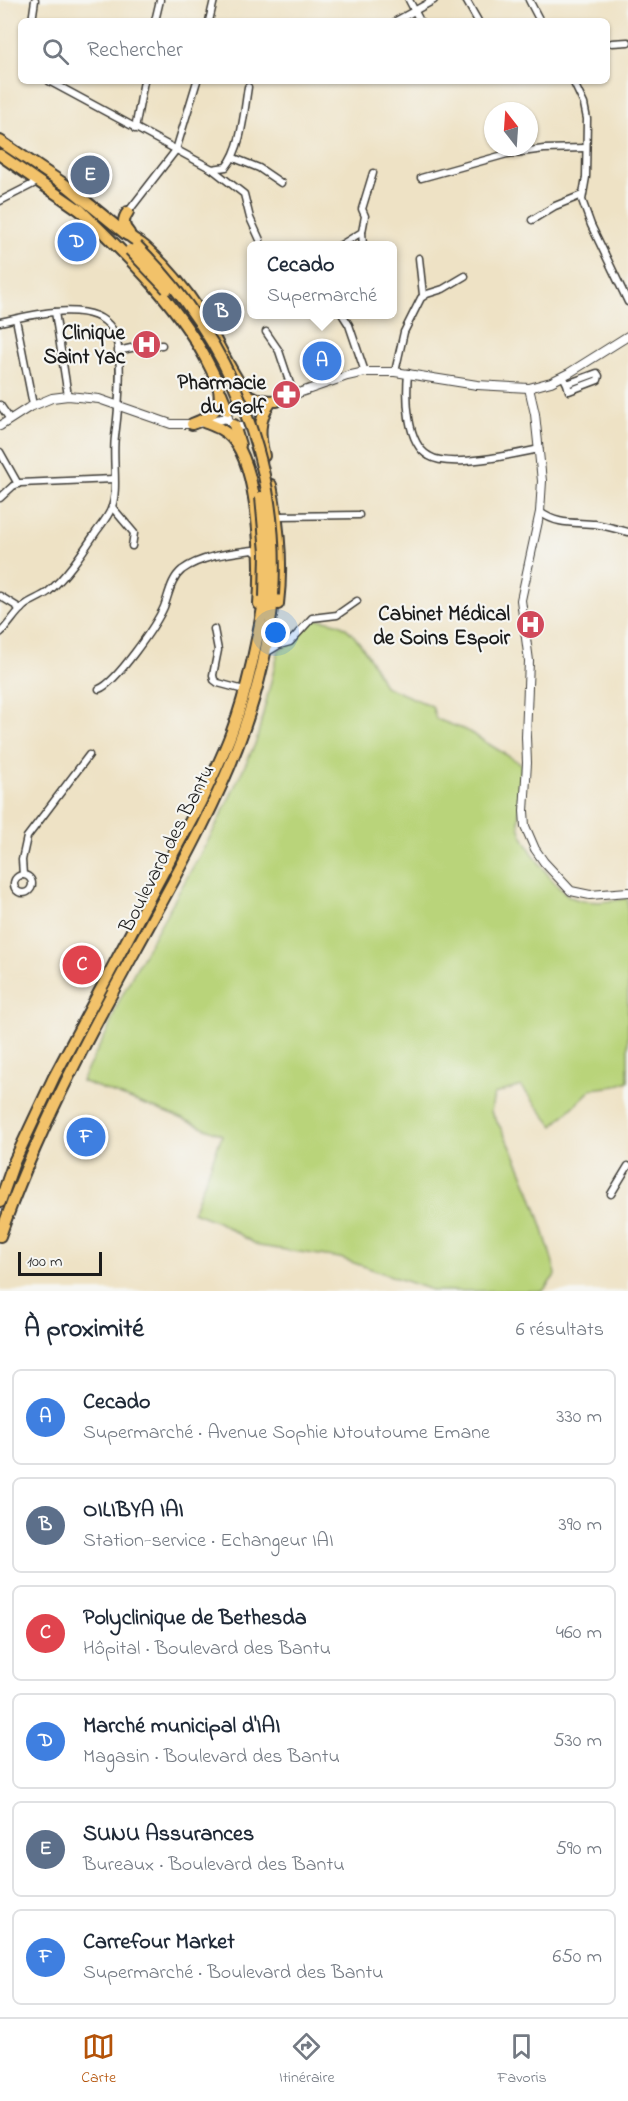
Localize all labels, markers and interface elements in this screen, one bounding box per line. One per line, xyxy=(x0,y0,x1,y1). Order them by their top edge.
search box xyxy=(18,18,610,84)
icon: search xyxy=(39,35,72,68)
text: Rechercher xyxy=(87,35,183,67)
north arrow xyxy=(484,102,538,156)
pin: E xyxy=(70,152,110,198)
pin: D xyxy=(58,220,97,264)
popup xyxy=(247,241,397,319)
text: Cecado xyxy=(267,250,334,282)
text: Supermarché xyxy=(267,282,377,311)
pin: B xyxy=(202,290,242,334)
place label: Clinique Saint Yac xyxy=(43,319,126,373)
hospital icon: Clinique Saint Yac xyxy=(130,328,162,360)
pin: A xyxy=(302,338,342,384)
place label: Pharmacie du Golf xyxy=(177,369,267,423)
pharmacy icon: Pharmacie du Golf xyxy=(271,378,303,410)
place label: Cabinet Médical de Soins Espoir xyxy=(373,600,510,654)
hospital icon: Cabinet Médical de Soins Espoir xyxy=(515,609,547,641)
your location xyxy=(261,618,290,647)
street label: Boulevard des Bantu xyxy=(112,760,223,939)
pin: C xyxy=(62,942,101,988)
pin: F xyxy=(66,1114,106,1160)
scale bar xyxy=(18,1249,102,1276)
text: 100 m xyxy=(27,1250,62,1274)
text: À proximité xyxy=(24,1311,144,1349)
text: 6 résultats xyxy=(516,1316,604,1345)
text: Cecado xyxy=(83,1387,150,1419)
text: A xyxy=(39,1403,52,1432)
text: 330 m xyxy=(556,1403,602,1432)
text: Supermarché · Avenue Sophie Ntoutoume Emane xyxy=(83,1419,490,1448)
text: OILIBYA IAI xyxy=(83,1495,184,1527)
text: B xyxy=(39,1511,52,1540)
text: 390 m xyxy=(559,1511,602,1540)
text: Station-service · Echangeur IAI xyxy=(83,1527,334,1556)
text: Polyclinique de Bethesda xyxy=(83,1603,307,1635)
text: C xyxy=(40,1619,51,1648)
text: 460 m xyxy=(556,1619,602,1648)
text: Hôpital · Boulevard des Bantu xyxy=(83,1635,331,1664)
text: Marché municipal d'IAI xyxy=(83,1711,280,1743)
text: D xyxy=(38,1727,53,1756)
text: 530 m xyxy=(553,1727,602,1756)
text: Magasin · Boulevard des Bantu xyxy=(83,1743,340,1772)
text: SUNU Assurances xyxy=(83,1819,254,1851)
text: E xyxy=(39,1835,52,1864)
text: 590 m xyxy=(555,1835,602,1864)
text: Bureaux · Boulevard des Bantu xyxy=(83,1851,345,1880)
text: Carrefour Market xyxy=(83,1927,235,1959)
text: F xyxy=(39,1943,52,1972)
text: 650 m xyxy=(553,1943,602,1972)
text: Supermarché · Boulevard des Bantu xyxy=(83,1959,384,1988)
tab: Carte xyxy=(81,2030,116,2090)
tab: Itinéraire xyxy=(279,2030,335,2090)
tab: Favoris xyxy=(497,2030,547,2090)

